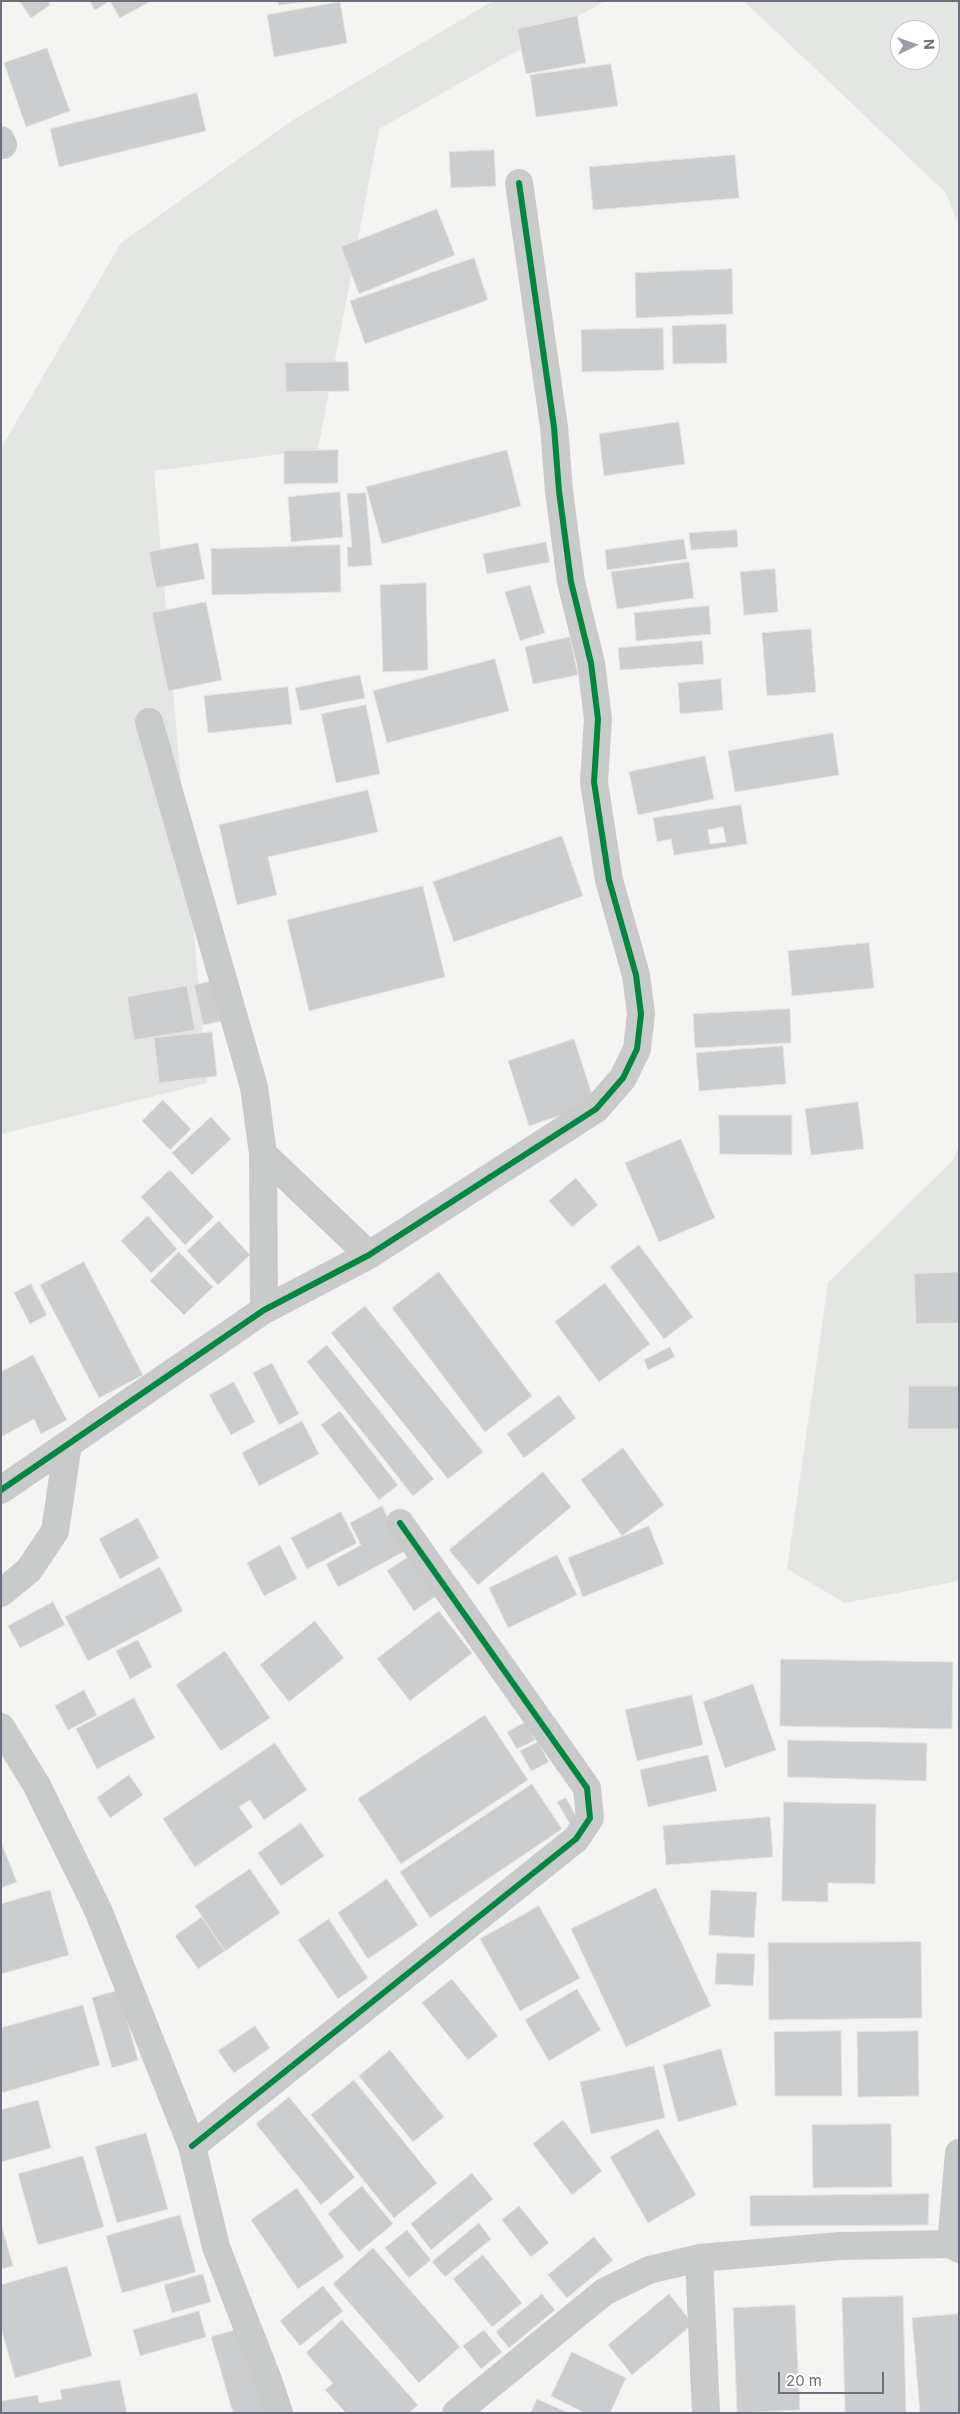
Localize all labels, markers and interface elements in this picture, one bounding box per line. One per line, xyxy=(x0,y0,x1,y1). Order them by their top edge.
north arrow xyxy=(890,20,940,70)
text: N xyxy=(921,38,938,50)
scale bar xyxy=(780,2362,886,2394)
text: 20 m xyxy=(786,2371,822,2390)

